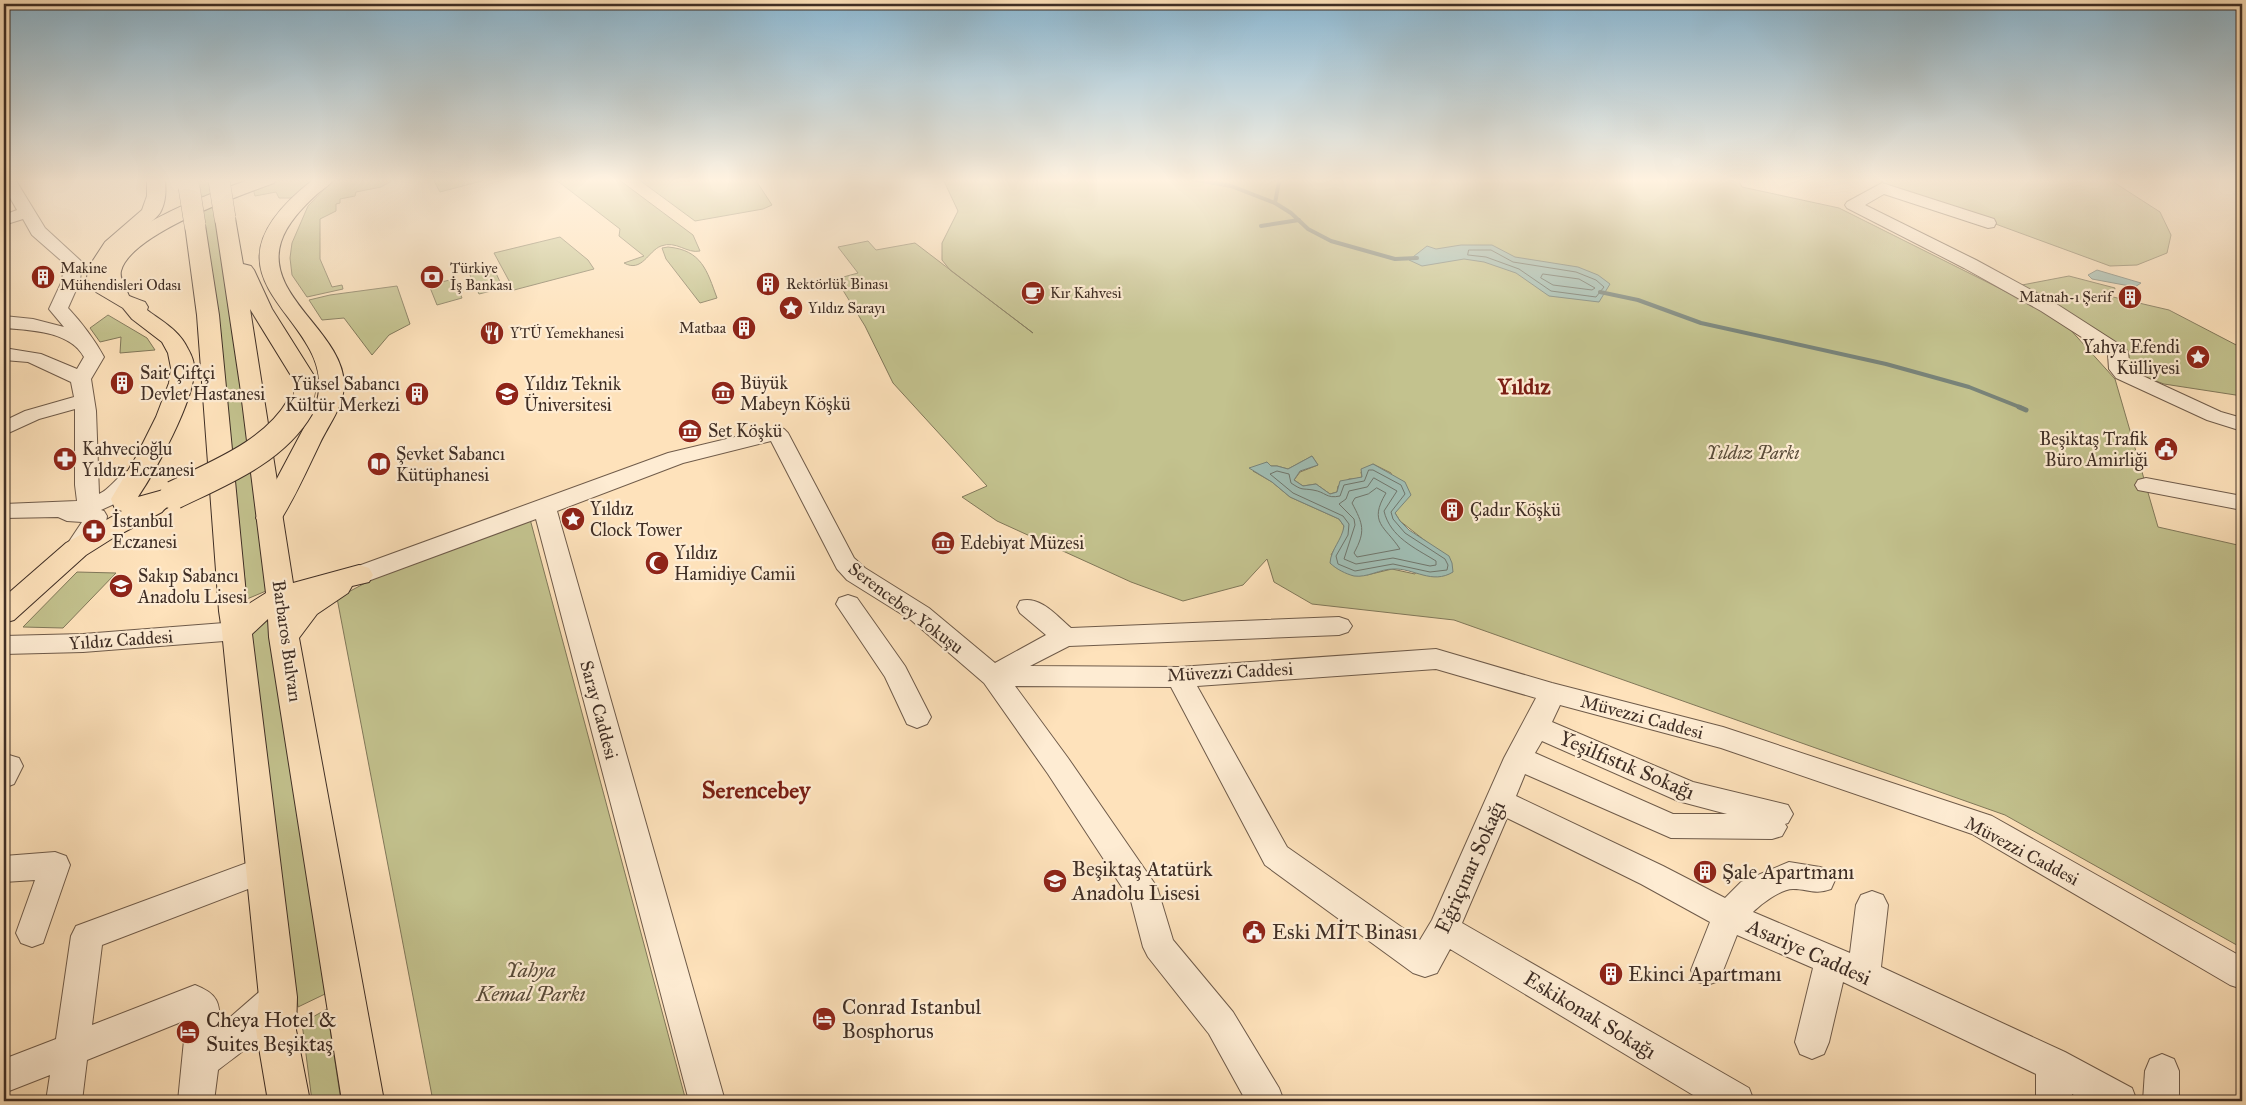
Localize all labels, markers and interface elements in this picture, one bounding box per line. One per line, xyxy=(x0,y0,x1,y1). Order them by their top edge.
place label: Makine Mühendisleri Odası xyxy=(60,259,181,294)
place label: Türkiye İş Bankası xyxy=(450,259,512,294)
building icon: Makine Mühendisleri Odası xyxy=(30,264,56,290)
bank icon: Türkiye İş Bankası xyxy=(419,264,445,290)
building icon: Rektörlük Binası xyxy=(755,271,781,297)
place label: Rektörlük Binası xyxy=(786,275,888,293)
cafe icon: Kır Kahvesi xyxy=(1020,280,1046,306)
place label: Kır Kahvesi xyxy=(1050,284,1122,302)
building icon: Matnah-ı Şerif xyxy=(2117,284,2143,310)
place label: Matnah-ı Şerif xyxy=(2019,288,2115,306)
place icon: Yıldız Sarayı xyxy=(778,295,804,321)
place label: Yıldız Sarayı xyxy=(808,299,885,317)
building icon: Matbaa xyxy=(731,315,757,341)
place label: Matbaa xyxy=(679,319,727,337)
restaurant icon: YTÜ Yemekhanesi xyxy=(479,320,505,346)
place label: YTÜ Yemekhanesi xyxy=(510,323,624,342)
place label: Yahya Efendi Külliyesi xyxy=(2083,336,2180,379)
place icon: Yahya Efendi Külliyesi xyxy=(2185,344,2211,370)
place label: Sait Çiftçi Devlet Hastanesi xyxy=(140,362,265,405)
building icon: Sait Çiftçi Devlet Hastanesi xyxy=(109,370,135,396)
place label: Büyük Mabeyn Köşkü xyxy=(740,372,851,415)
place label: Yüksel Sabancı Kültür Merkezi xyxy=(285,373,400,416)
place label: Yıldız Teknik Üniversitesi xyxy=(524,373,622,416)
district label: Yıldız xyxy=(1496,373,1551,400)
museum icon: Büyük Mabeyn Köşkü xyxy=(710,380,736,406)
building icon: Yüksel Sabancı Kültür Merkezi xyxy=(404,381,430,407)
school or university icon: Yıldız Teknik Üniversitesi xyxy=(494,381,520,407)
museum icon: Set Köşkü xyxy=(677,418,703,444)
place label: Set Köşkü xyxy=(708,420,783,442)
place label: Beşiktaş Trafik Büro Amirliği xyxy=(2039,428,2149,472)
public building icon: Beşiktaş Trafik Büro Amirliği xyxy=(2153,436,2179,462)
place label: Kahvecioğlu Yıldız Eczanesi xyxy=(82,438,195,481)
park label: Yıldız Parkı xyxy=(1706,442,1800,464)
place label: Şevket Sabancı Kütüphanesi xyxy=(396,443,505,486)
pharmacy icon: Kahvecioğlu Yıldız Eczanesi xyxy=(52,446,78,472)
library icon: Şevket Sabancı Kütüphanesi xyxy=(366,451,392,477)
building icon: Çadır Köşkü xyxy=(1439,497,1465,523)
place label: Yıldız Clock Tower xyxy=(590,498,682,541)
place label: Çadır Köşkü xyxy=(1470,499,1561,521)
place icon: Yıldız Clock Tower xyxy=(560,506,586,532)
place label: İstanbul Eczanesi xyxy=(112,509,177,553)
pharmacy icon: İstanbul Eczanesi xyxy=(81,518,107,544)
museum icon: Edebiyat Müzesi xyxy=(930,530,956,556)
place label: Edebiyat Müzesi xyxy=(960,532,1084,554)
place label: Yıldız Hamidiye Camii xyxy=(674,542,795,585)
mosque icon: Yıldız Hamidiye Camii xyxy=(644,550,670,576)
street label: Serencebey Yokuşu xyxy=(844,557,968,659)
place label: Sakıp Sabancı Anadolu Lisesi xyxy=(137,565,248,608)
school or university icon: Sakıp Sabancı Anadolu Lisesi xyxy=(108,573,134,599)
street label: Barbaros Bulvarı xyxy=(268,579,306,703)
street label: Yıldız Caddesi xyxy=(68,625,174,655)
street label: Saray Caddesi xyxy=(575,658,623,762)
street label: Müvezzi Caddesi xyxy=(1166,658,1294,686)
street label: Müvezzi Caddesi xyxy=(1578,690,1706,744)
street label: Yeşilfıstık Sokağı xyxy=(1555,725,1699,805)
district label: Serencebey xyxy=(702,775,812,805)
street label: Eğriçınar Sokağı xyxy=(1429,796,1511,937)
street label: Müvezzi Caddesi xyxy=(1961,812,2083,890)
place label: Beşiktaş Atatürk Anadolu Lisesi xyxy=(1071,856,1213,906)
building icon: Şale Apartmanı xyxy=(1692,859,1718,885)
place label: Şale Apartmanı xyxy=(1722,859,1855,885)
school or university icon: Beşiktaş Atatürk Anadolu Lisesi xyxy=(1042,868,1068,894)
street label: Asariye Caddesi xyxy=(1742,913,1875,991)
public building icon: Eski MİT Binası xyxy=(1241,919,1267,945)
place label: Eski MİT Binası xyxy=(1272,919,1418,945)
park label: Yahya Kemal Parkı xyxy=(475,957,586,1007)
building icon: Ekinci Apartmanı xyxy=(1598,961,1624,987)
place label: Ekinci Apartmanı xyxy=(1628,961,1782,987)
street label: Eskikonak Sokağı xyxy=(1519,965,1661,1065)
place label: Conrad Istanbul Bosphorus xyxy=(842,994,982,1044)
hotel icon: Conrad Istanbul Bosphorus xyxy=(811,1006,837,1032)
place label: Cheya Hotel & Suites Beşiktaş xyxy=(206,1007,337,1057)
hotel icon: Cheya Hotel & Suites Beşiktaş xyxy=(175,1019,201,1045)

